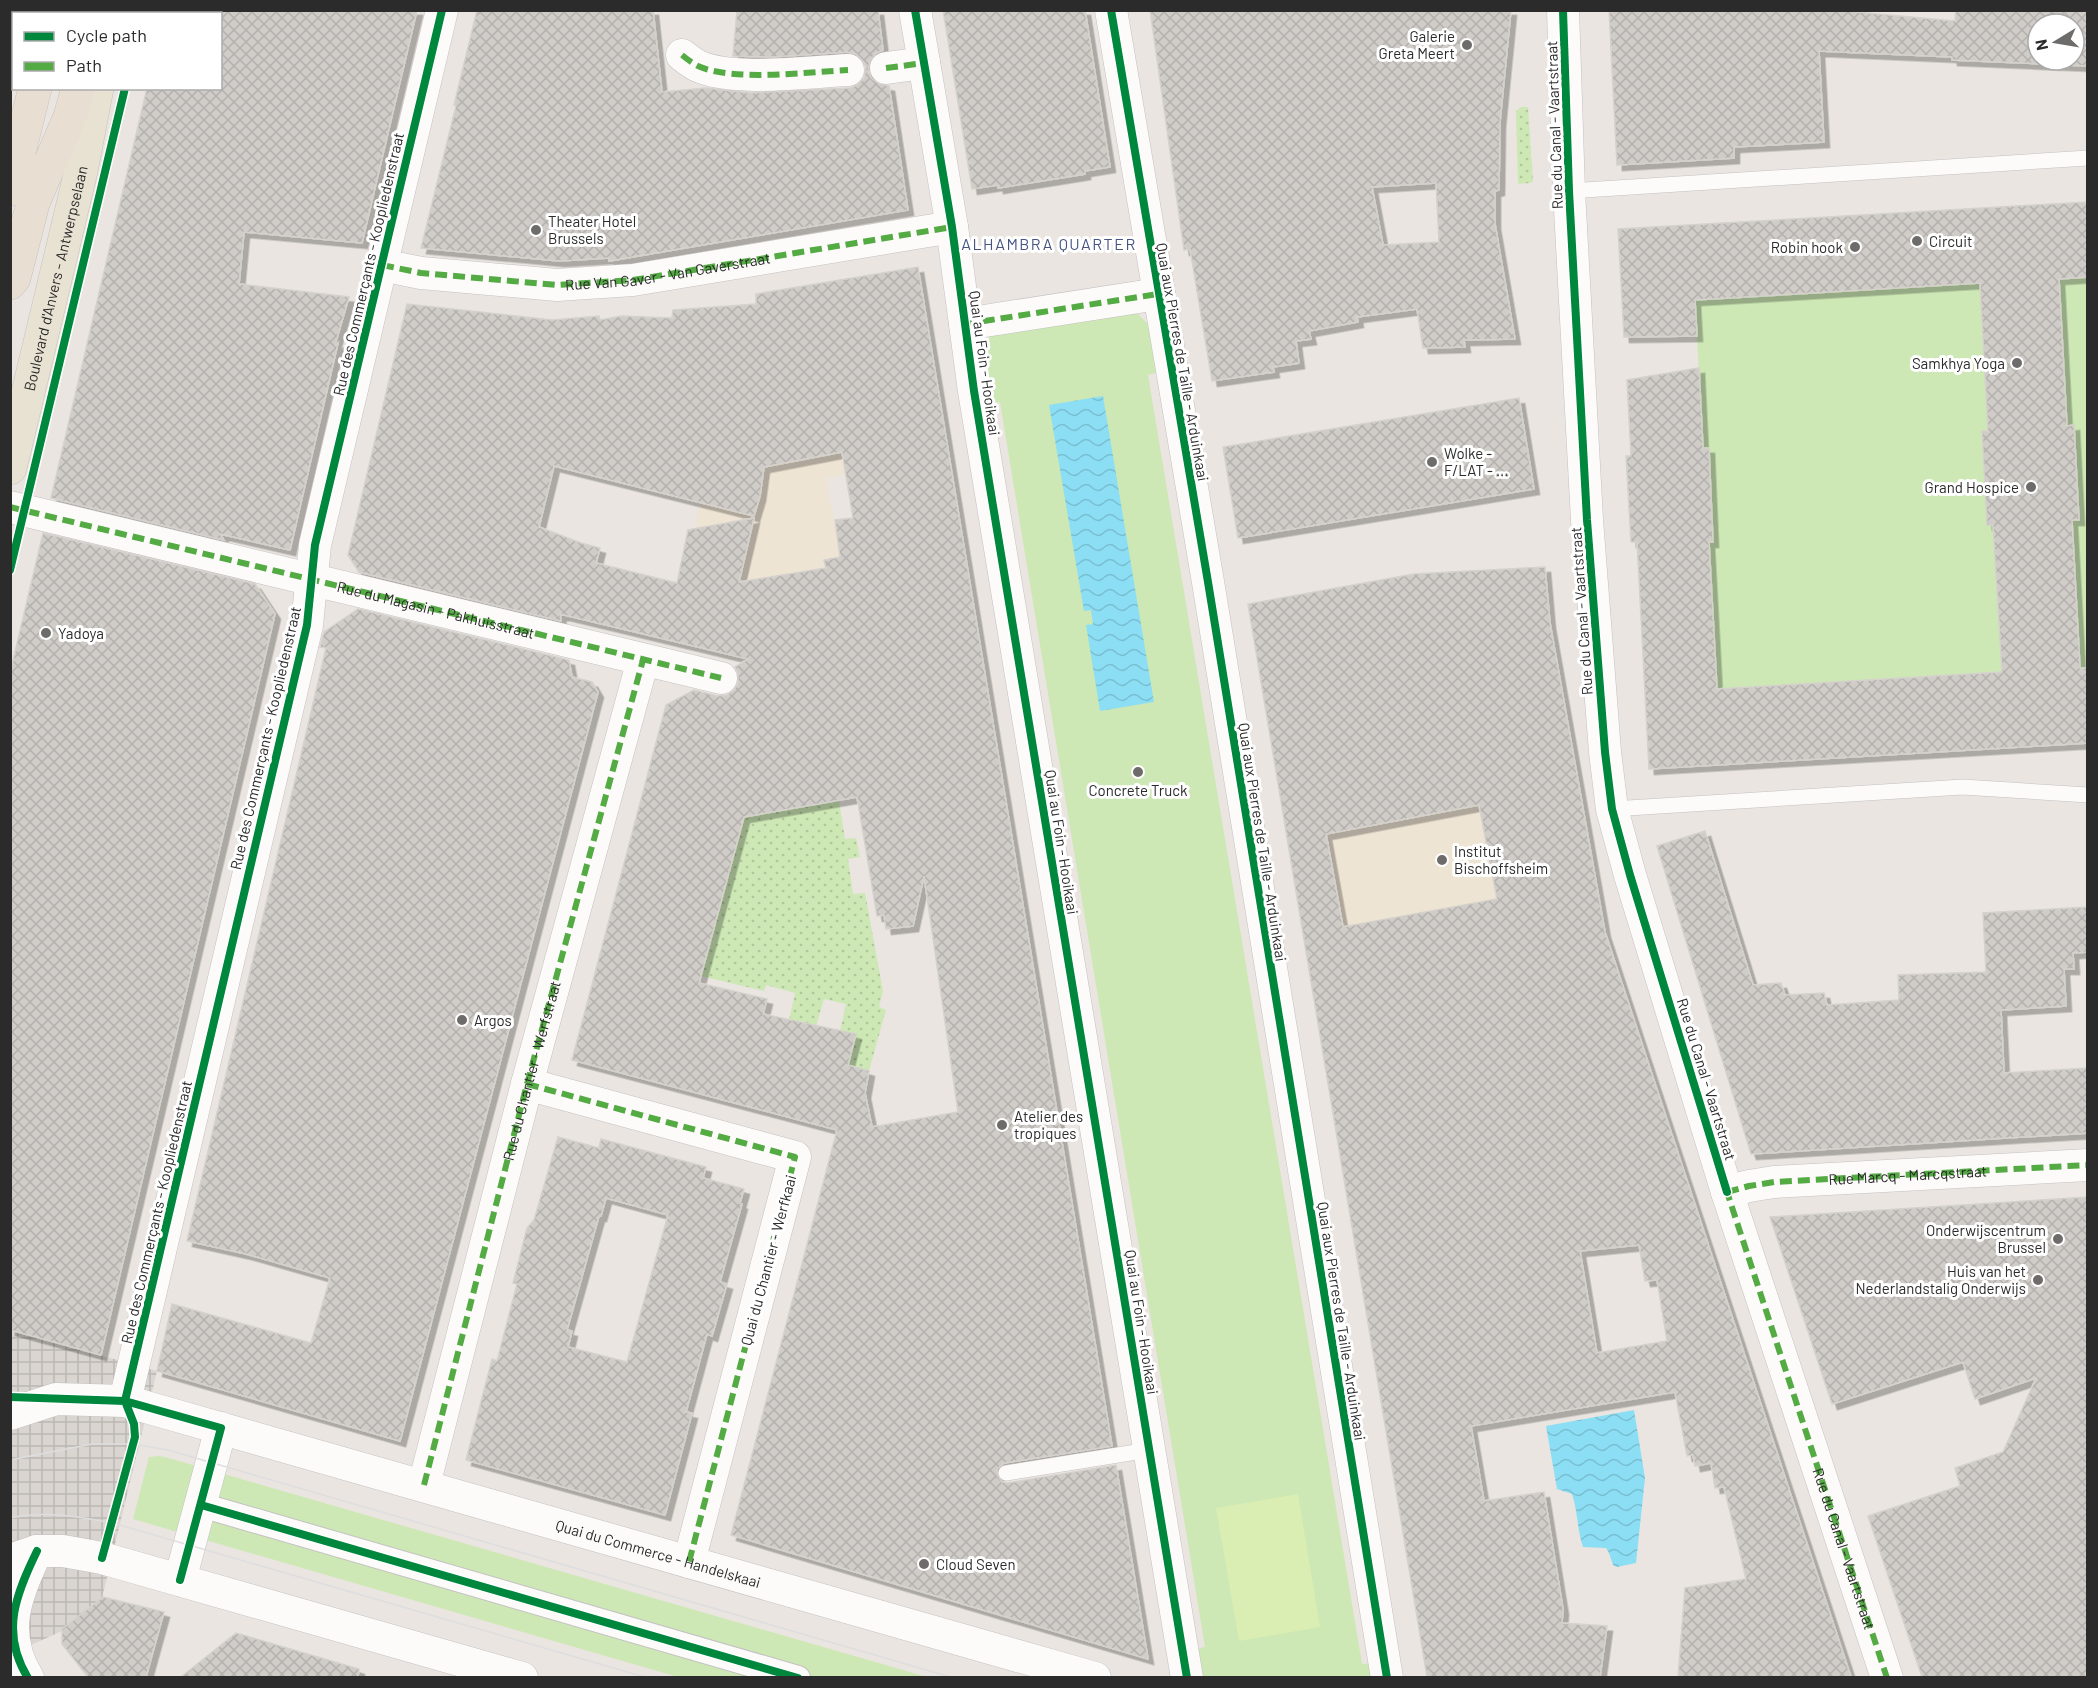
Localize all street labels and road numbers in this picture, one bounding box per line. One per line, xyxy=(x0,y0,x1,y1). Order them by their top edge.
street label: Rue du Canal - Vaartstraat xyxy=(1542,40,1566,210)
street label: Rue des Commerçants - Koopliedenstraat xyxy=(329,130,407,398)
street label: Boulevard d'Anvers - Antwerpselaan xyxy=(20,164,91,393)
street label: Quai aux Pierres de Taille - Arduinkaai xyxy=(1153,241,1213,483)
street label: Rue Van Gaver - Van Gaverstraat xyxy=(565,248,772,293)
street label: Quai au Foin - Hooikaai xyxy=(966,289,1004,437)
street label: Rue du Canal - Vaartstraat xyxy=(1566,526,1596,696)
street label: Rue du Magasin - Pakhuisstraat xyxy=(335,577,536,642)
street label: Rue des Commerçants - Koopliedenstraat xyxy=(226,604,304,872)
street label: Quai aux Pierres de Taille - Arduinkaai xyxy=(1235,721,1291,963)
street label: Quai au Foin - Hooikaai xyxy=(1042,768,1082,916)
street label: Rue du Chantier - Werfstraat xyxy=(499,979,564,1162)
street label: Rue du Canal - Vaartstraat xyxy=(1674,996,1740,1162)
street label: Rue des Commerçants - Koopliedenstraat xyxy=(117,1078,195,1346)
street label: Rue Marcq - Marcqstraat xyxy=(1828,1161,1987,1188)
street label: Quai du Chantier - Werfkaai xyxy=(737,1173,799,1347)
street label: Quai aux Pierres de Taille - Arduinkaai xyxy=(1314,1200,1370,1442)
street label: Quai au Foin - Hooikaai xyxy=(1122,1248,1162,1396)
street label: Rue du Canal - Vaartstraat xyxy=(1809,1466,1879,1632)
street label: Quai du Commerce - Handelskaai xyxy=(554,1515,763,1591)

